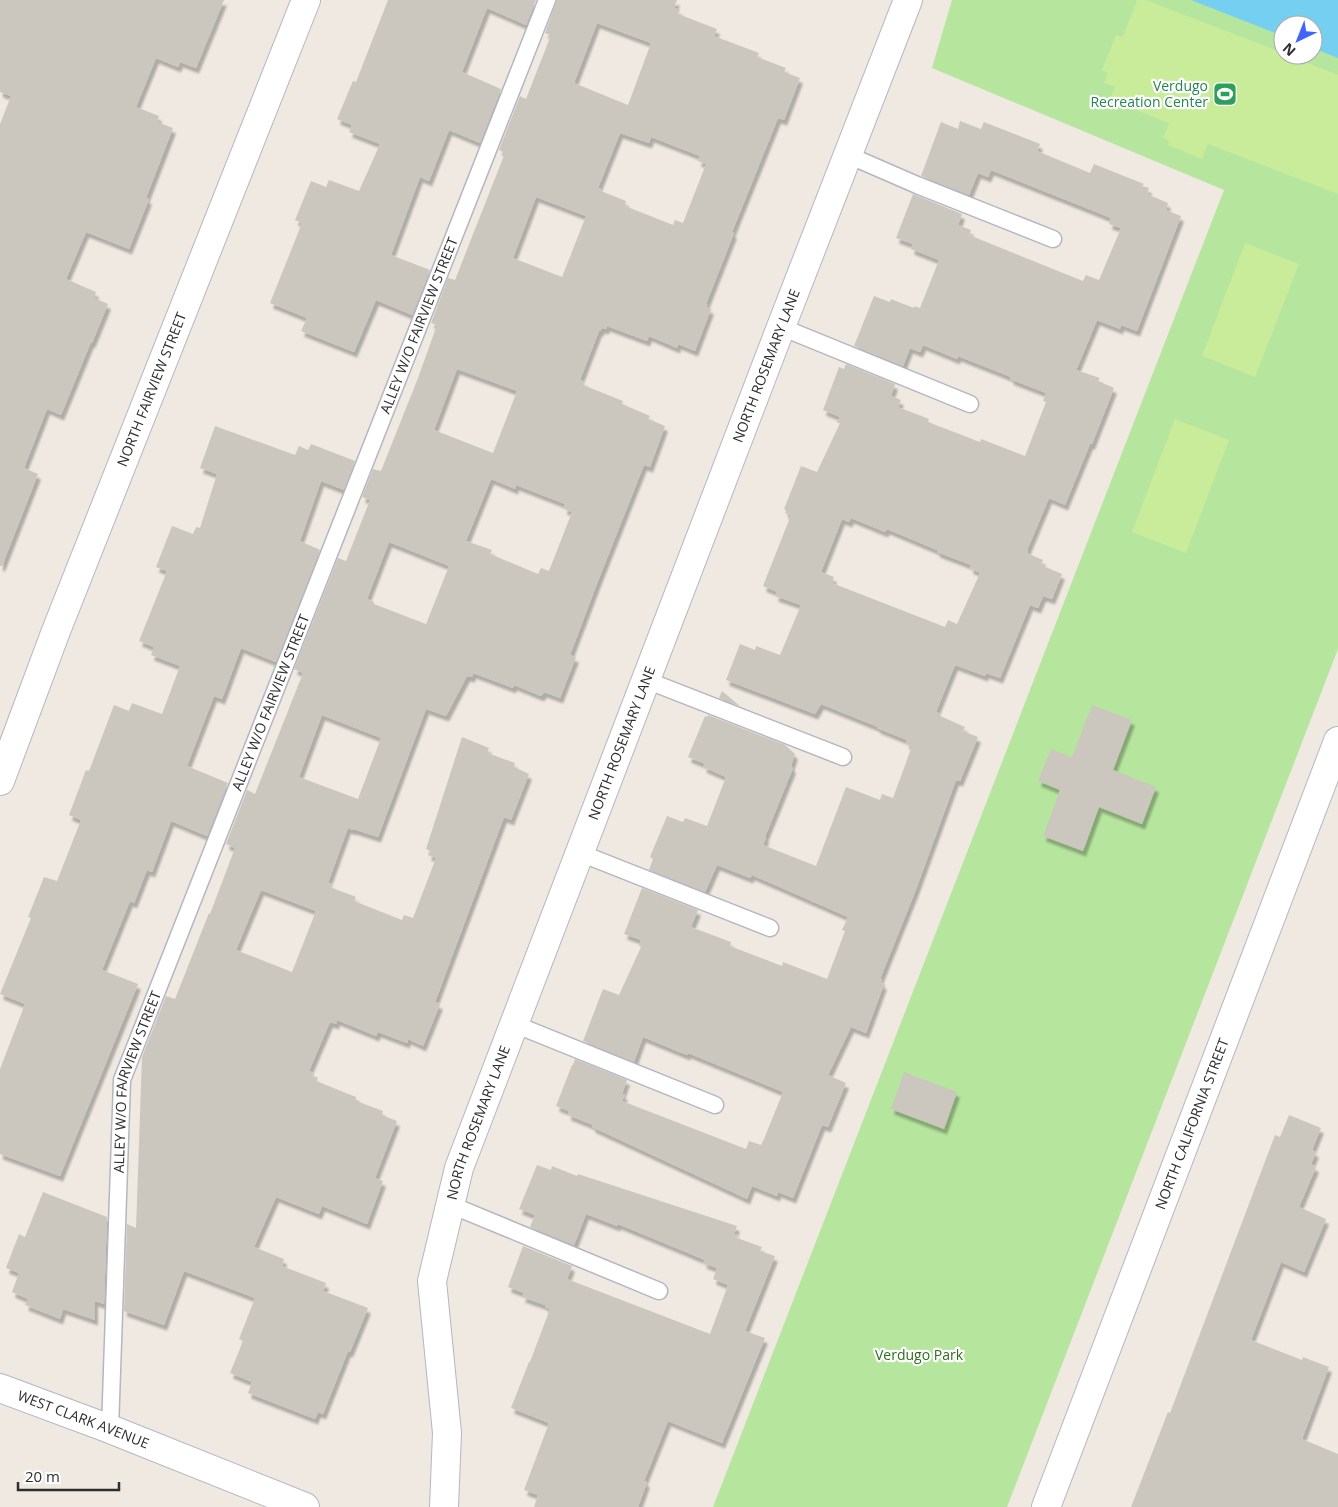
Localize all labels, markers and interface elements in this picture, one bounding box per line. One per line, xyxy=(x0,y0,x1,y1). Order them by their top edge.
north arrow xyxy=(1273,15,1323,65)
text: N xyxy=(1278,39,1299,61)
place label: Verdugo Recreation Center xyxy=(1090,76,1208,111)
sports icon: Verdugo Recreation Center xyxy=(1212,81,1238,107)
street label: ALLEY W/O FAIRVIEW STREET xyxy=(375,234,462,416)
street label: NORTH ROSEMARY LANE xyxy=(728,286,804,445)
street label: NORTH FAIRVIEW STREET xyxy=(112,309,190,469)
street label: ALLEY W/O FAIRVIEW STREET xyxy=(227,611,313,793)
street label: NORTH ROSEMARY LANE xyxy=(583,663,659,822)
street label: ALLEY W/O FAIRVIEW STREET xyxy=(109,988,165,1173)
street label: NORTH CALIFORNIA STREET xyxy=(1150,1035,1233,1212)
street label: NORTH ROSEMARY LANE xyxy=(442,1043,514,1202)
park label: Verdugo Park xyxy=(875,1345,964,1364)
street label: WEST CLARK AVENUE xyxy=(15,1385,152,1453)
scale bar xyxy=(18,1460,119,1492)
text: 20 m xyxy=(25,1466,60,1486)

